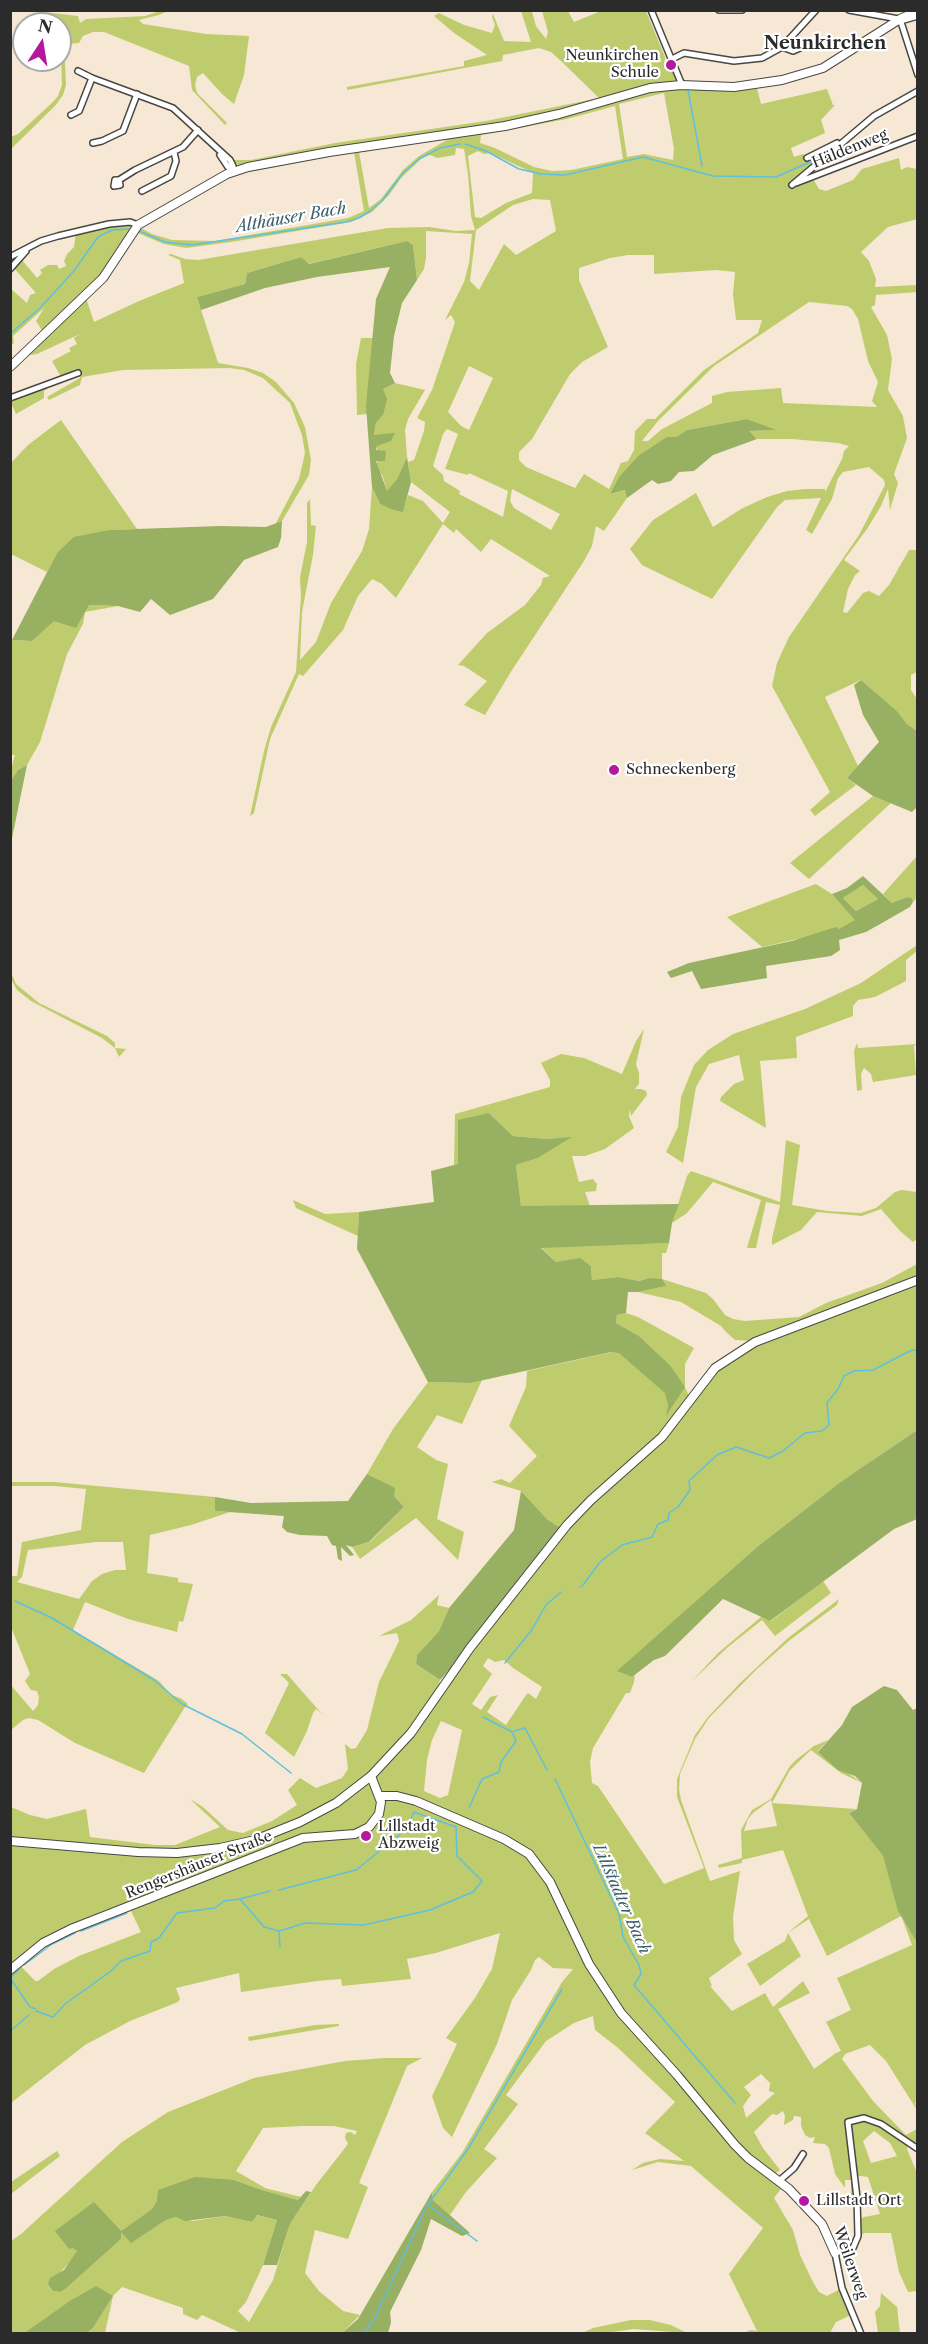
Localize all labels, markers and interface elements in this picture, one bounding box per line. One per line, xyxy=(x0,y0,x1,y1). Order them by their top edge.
north arrow xyxy=(12,12,72,72)
text: N xyxy=(36,15,54,38)
district label: Neunkirchen xyxy=(764,33,886,55)
place label: Neunkirchen Schule xyxy=(566,47,659,82)
marker: Neunkirchen Schule xyxy=(664,58,678,72)
street label: Häldenweg xyxy=(810,126,890,172)
water label: Althäuser Bach xyxy=(234,199,348,237)
place label: Schneckenberg xyxy=(626,761,735,779)
marker: Schneckenberg xyxy=(607,763,621,777)
place label: Lillstadt Abzweig xyxy=(378,1818,439,1853)
street label: Rengershäuser Straße xyxy=(123,1827,275,1903)
marker: Lillstadt Abzweig xyxy=(359,1829,373,1843)
water label: Lillstadter Bach xyxy=(588,1841,654,1957)
place label: Lillstadt Ort xyxy=(816,2192,901,2210)
marker: Lillstadt Ort xyxy=(797,2194,811,2208)
street label: Weilerweg xyxy=(829,2224,871,2302)

